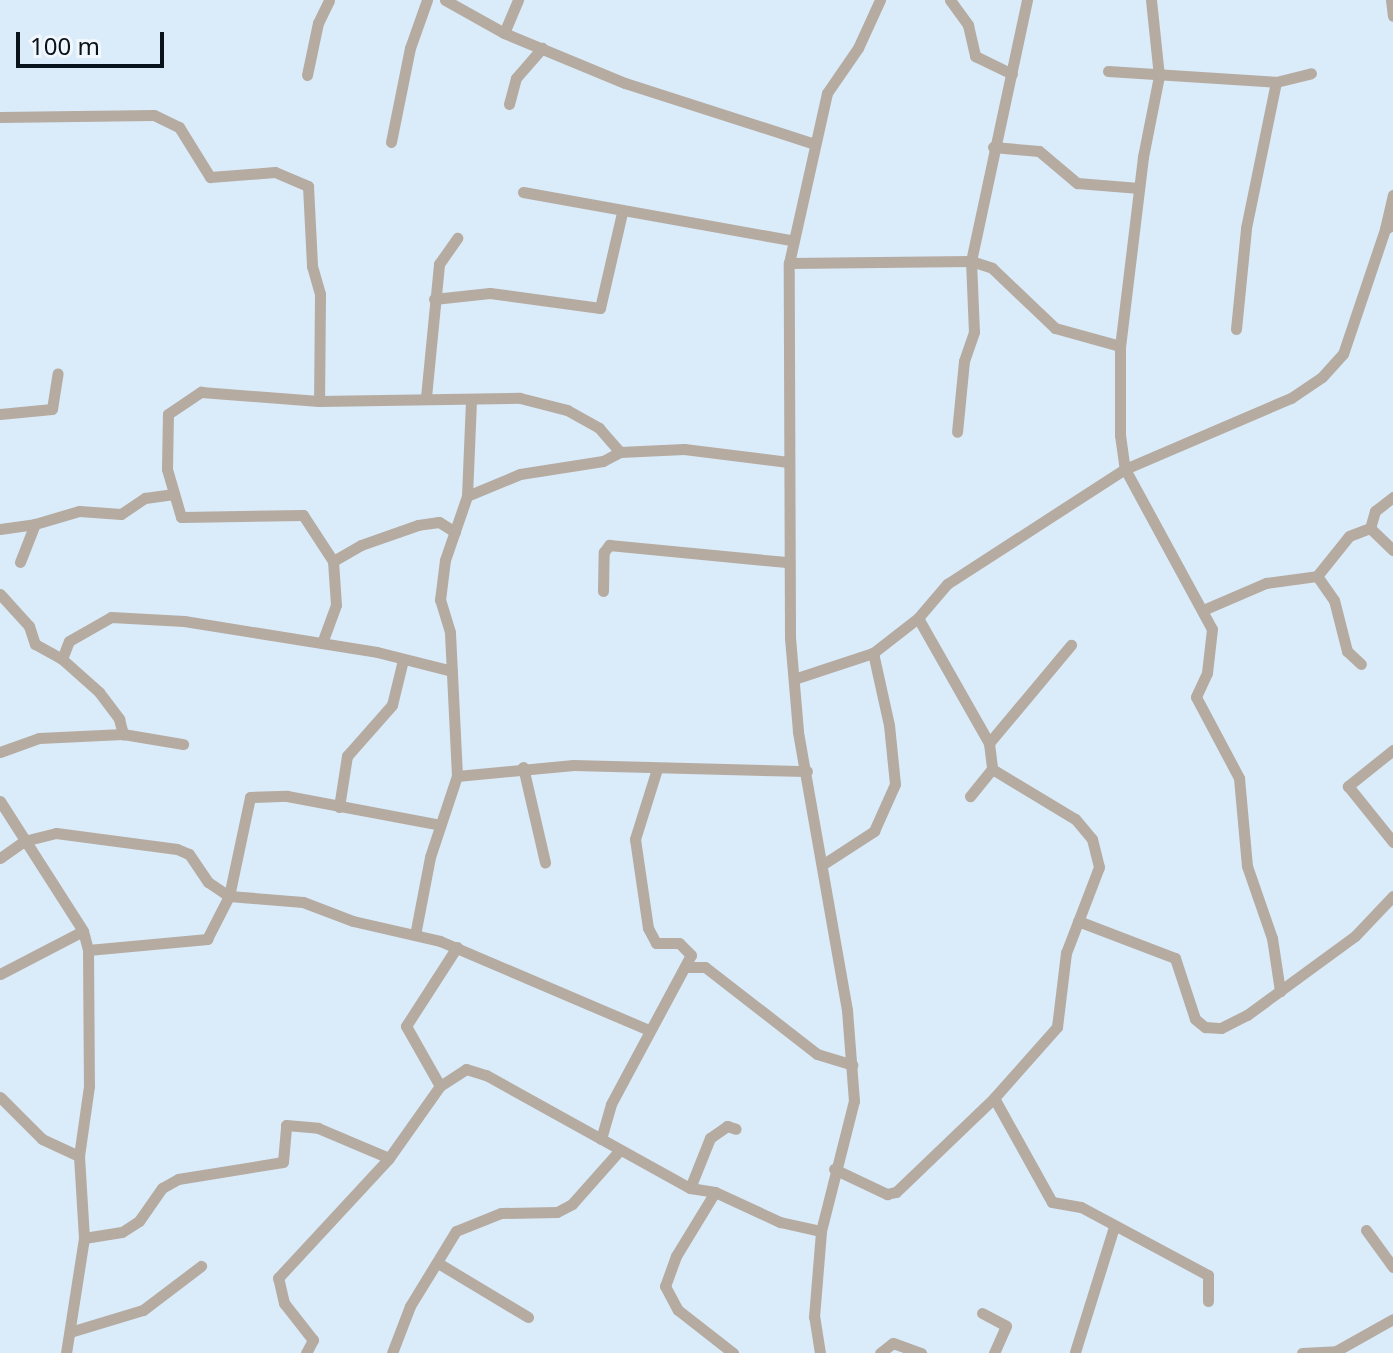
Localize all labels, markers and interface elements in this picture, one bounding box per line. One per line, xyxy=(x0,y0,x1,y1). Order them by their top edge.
scale bar xyxy=(20,16,168,66)
text: 100 m xyxy=(30,29,100,62)

